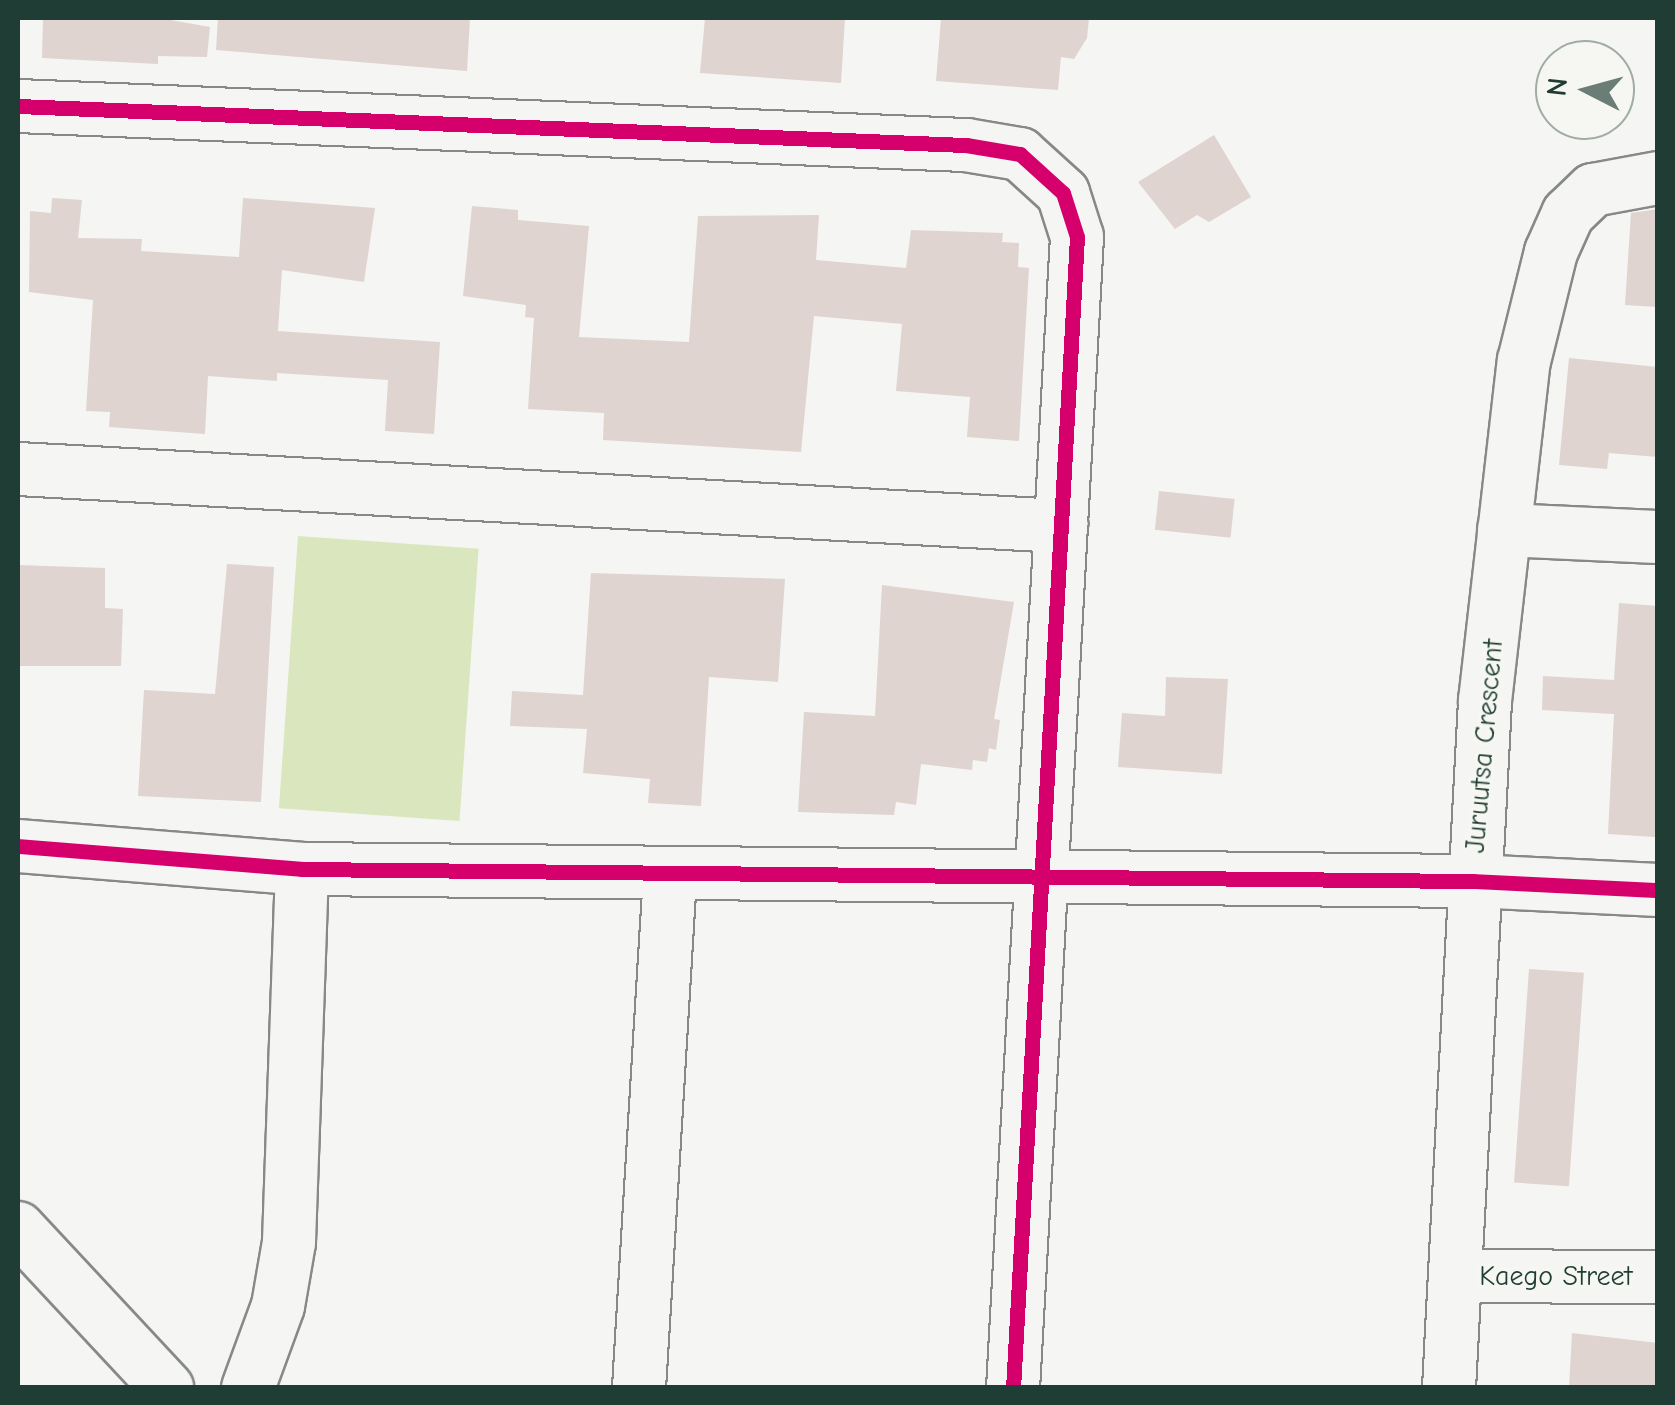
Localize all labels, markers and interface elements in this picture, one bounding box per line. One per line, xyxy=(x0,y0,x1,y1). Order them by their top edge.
north arrow xyxy=(1535,40,1635,140)
text: N xyxy=(1540,76,1574,98)
street label: Juruutsa Crescent xyxy=(1458,638,1510,854)
street label: Kaego Street xyxy=(1479,1259,1633,1293)

